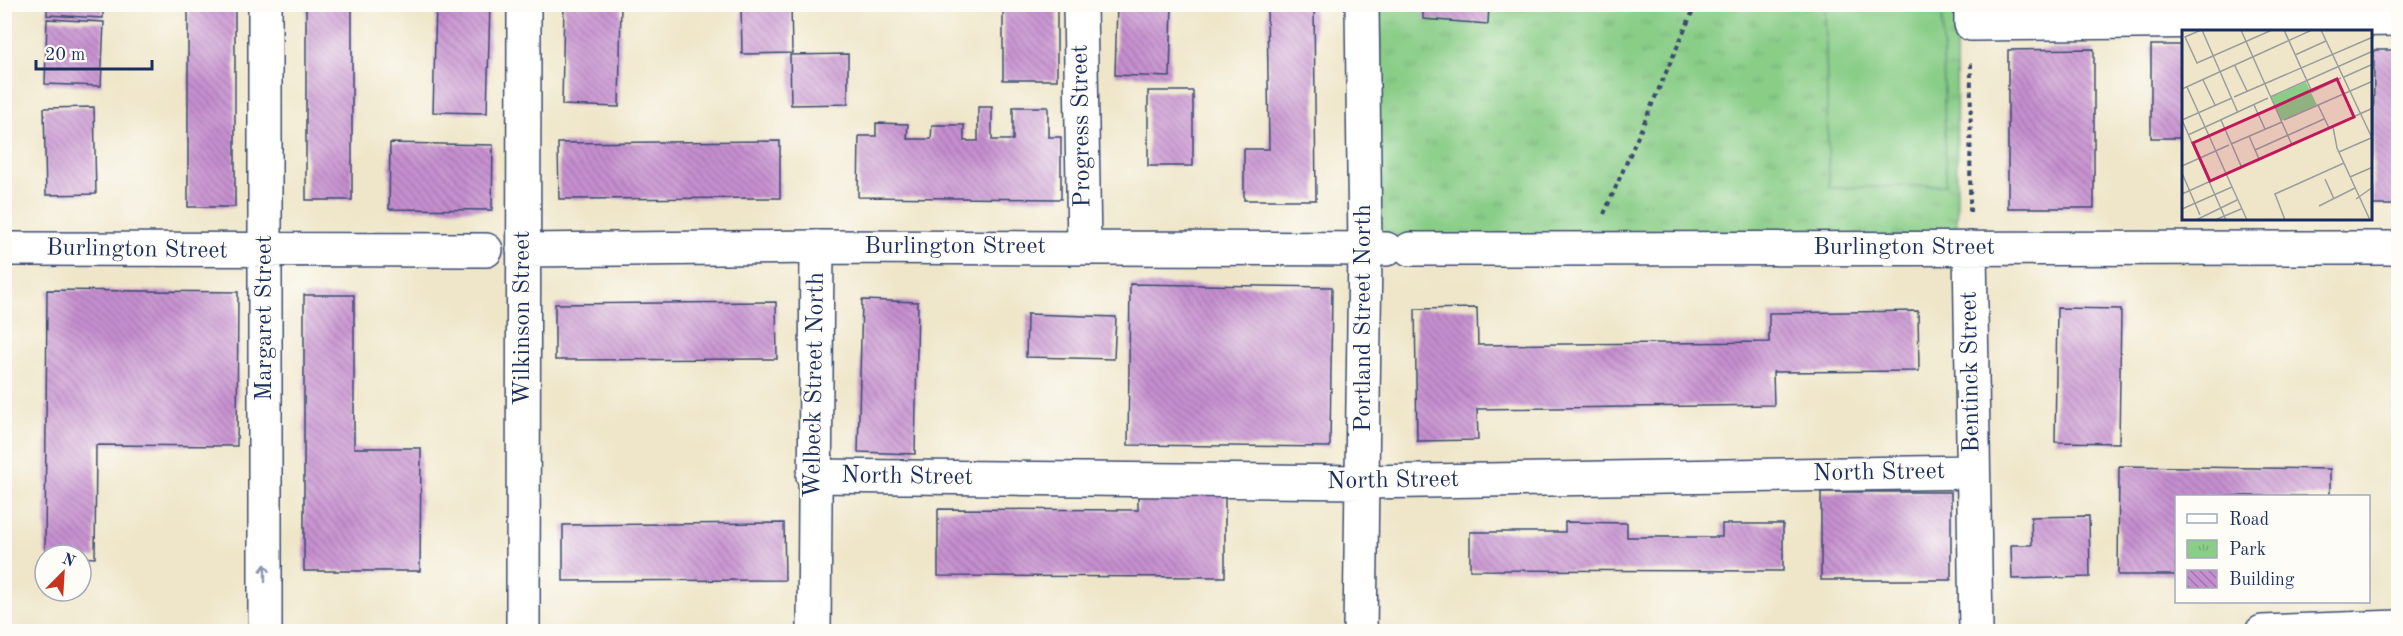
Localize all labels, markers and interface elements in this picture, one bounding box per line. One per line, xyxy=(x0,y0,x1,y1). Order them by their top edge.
inset map xyxy=(2182,30,2373,220)
scale bar xyxy=(36,33,152,71)
street label: Progress Street xyxy=(1069,44,1095,208)
text: 20 m xyxy=(45,46,85,64)
street label: Portland Street North xyxy=(1352,204,1376,432)
street label: Wilkinson Street xyxy=(511,230,535,406)
street label: Margaret Street xyxy=(253,235,277,401)
street label: Burlington Street xyxy=(864,235,1046,259)
street label: Burlington Street xyxy=(46,236,228,264)
street label: Burlington Street xyxy=(1813,236,1995,260)
street label: Welbeck Street North xyxy=(801,272,829,498)
street label: Bentinck Street xyxy=(1958,291,1984,453)
street label: North Street xyxy=(1813,460,1945,486)
street label: North Street xyxy=(841,464,973,490)
street label: North Street xyxy=(1327,468,1459,494)
legend xyxy=(2175,495,2370,603)
text: Road xyxy=(2229,511,2269,529)
text: Park xyxy=(2229,541,2266,559)
north arrow xyxy=(33,543,93,603)
text: N xyxy=(59,551,78,571)
one-way arrow xyxy=(259,564,271,584)
text: Building xyxy=(2229,571,2295,589)

